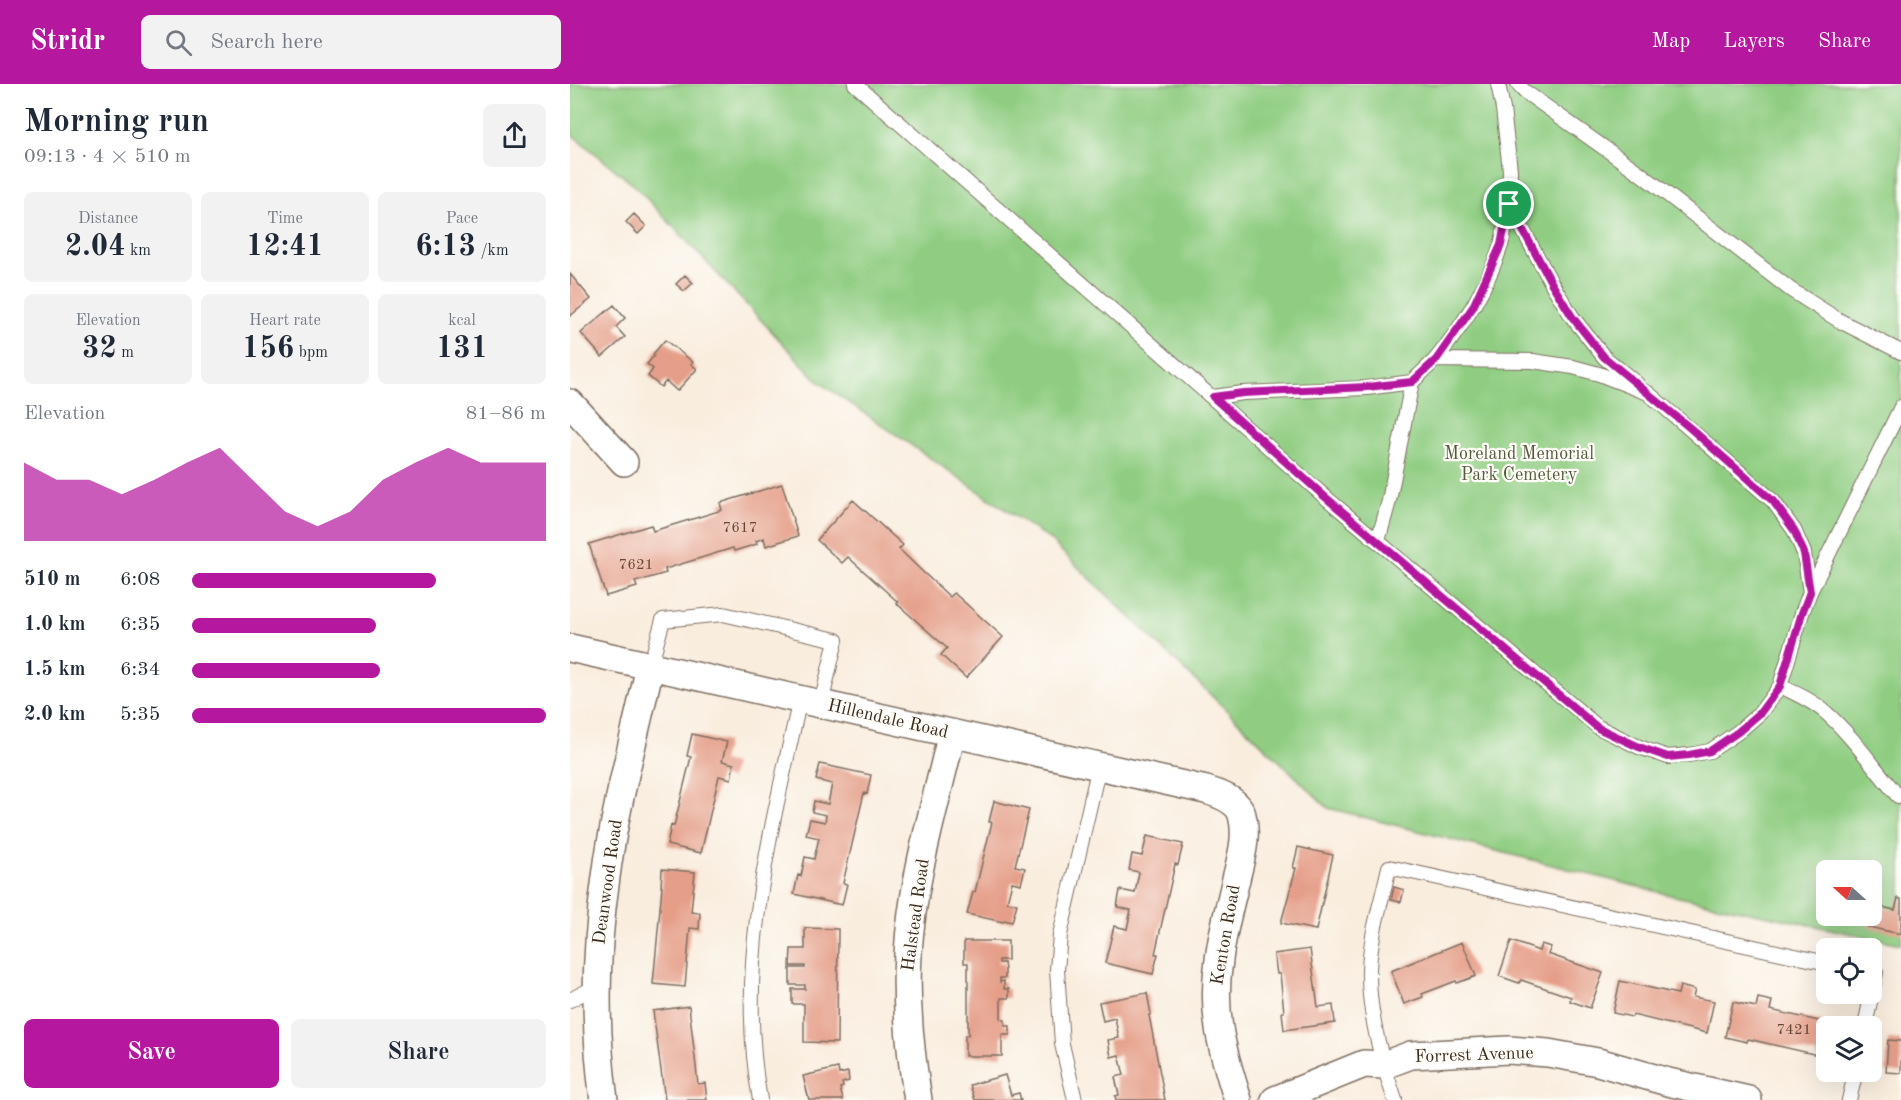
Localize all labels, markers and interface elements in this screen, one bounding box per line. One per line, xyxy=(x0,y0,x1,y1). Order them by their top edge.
search box xyxy=(141,15,561,69)
icon: search xyxy=(162,26,195,59)
text: Stridr xyxy=(30,28,105,56)
text: Search here xyxy=(210,31,323,53)
text: Map xyxy=(1651,31,1690,52)
text: Layers xyxy=(1723,31,1785,52)
text: Share xyxy=(1818,31,1871,52)
button: share xyxy=(483,104,546,167)
text: Morning run xyxy=(24,106,209,139)
text: 09:13 · 4 × 510 m xyxy=(24,147,191,167)
pin xyxy=(1483,178,1534,229)
icon: arrive xyxy=(1492,187,1525,220)
text: Distance xyxy=(78,211,138,227)
text: Time xyxy=(267,211,303,227)
text: Pace xyxy=(446,211,478,227)
text: 2.04 xyxy=(65,232,126,262)
text: 12:41 xyxy=(246,232,324,262)
text: 6:13 xyxy=(415,232,476,262)
text: km xyxy=(126,243,151,259)
text: /km xyxy=(476,243,509,259)
text: Elevation xyxy=(75,313,141,329)
text: Heart rate xyxy=(249,313,321,329)
text: kcal xyxy=(448,313,476,329)
text: 32 xyxy=(82,334,117,364)
text: 156 xyxy=(242,334,294,364)
text: 131 xyxy=(436,334,488,364)
text: m xyxy=(117,345,134,361)
text: bpm xyxy=(294,345,328,361)
text: Elevation xyxy=(24,404,105,424)
text: 81–86 m xyxy=(466,404,546,424)
park label: Moreland Memorial Park Cemetery xyxy=(1444,445,1594,484)
house number: 7617 xyxy=(723,521,757,536)
house number: 7621 xyxy=(619,558,653,573)
text: 510 m xyxy=(24,570,80,590)
text: 6:08 xyxy=(120,570,160,590)
text: 1.0 km xyxy=(24,615,86,635)
text: 6:35 xyxy=(120,615,160,635)
text: 1.5 km xyxy=(24,660,86,680)
text: 6:34 xyxy=(120,660,160,680)
street label: Hillendale Road xyxy=(826,696,950,742)
text: 2.0 km xyxy=(24,705,86,725)
text: 5:35 xyxy=(120,705,160,725)
street label: Deanwood Road xyxy=(590,818,626,946)
street label: Halstead Road xyxy=(899,857,933,973)
north arrow xyxy=(1816,860,1882,926)
map controls xyxy=(1816,860,1882,1082)
street label: Kenton Road xyxy=(1208,883,1244,987)
button: locate xyxy=(1816,938,1882,1004)
button: layers xyxy=(1816,1016,1882,1082)
button: Save xyxy=(24,1019,279,1088)
button: Share xyxy=(291,1019,546,1088)
house number: 7421 xyxy=(1777,1023,1811,1038)
street label: Forrest Avenue xyxy=(1414,1044,1534,1066)

